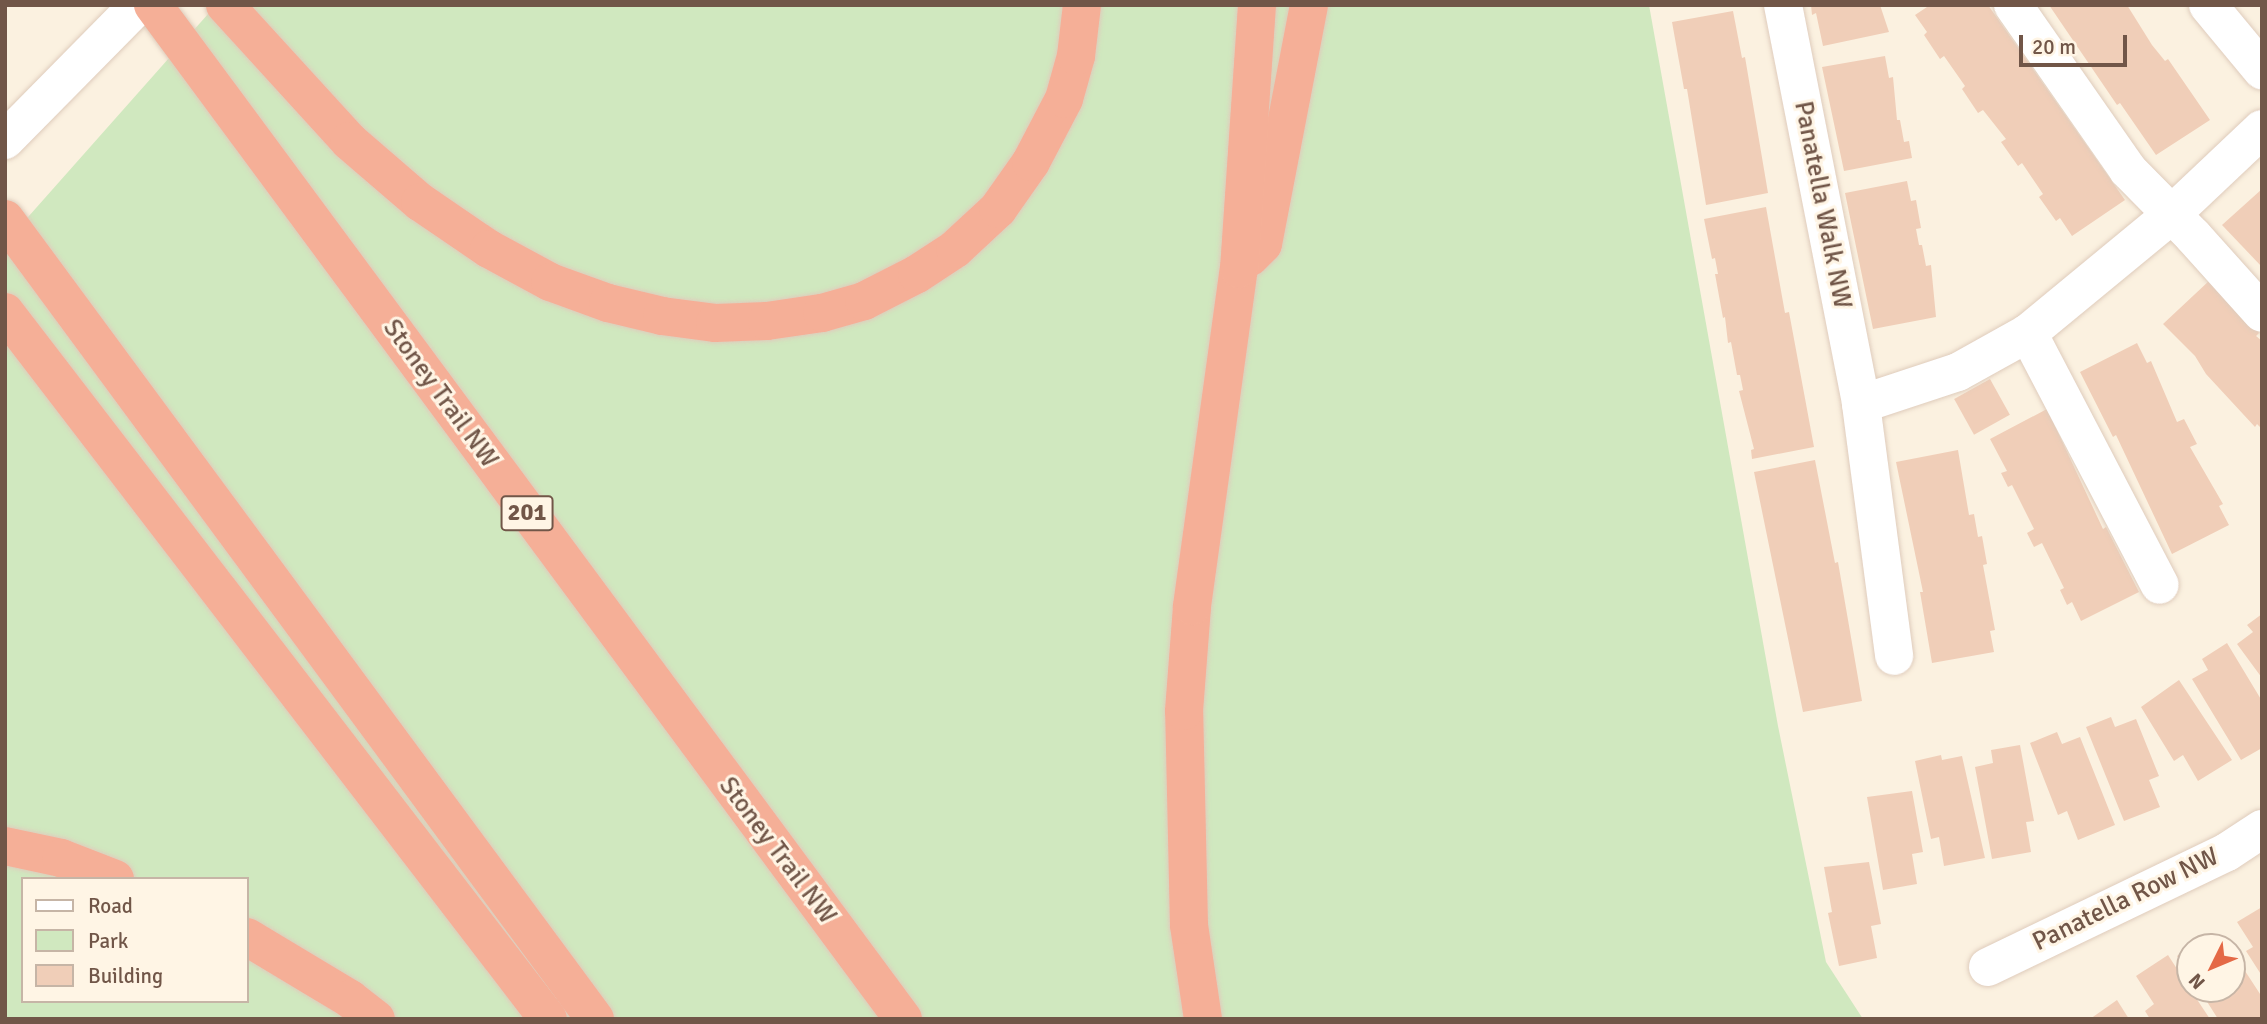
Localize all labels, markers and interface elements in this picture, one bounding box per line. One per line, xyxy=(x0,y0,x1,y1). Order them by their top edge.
scale bar xyxy=(2022,21,2130,65)
text: 20 m xyxy=(2032,34,2076,60)
street label: Panatella Walk NW xyxy=(1787,99,1857,311)
street label: Stoney Trail NW xyxy=(376,314,504,474)
road number: 201 xyxy=(499,492,555,534)
street label: Stoney Trail NW xyxy=(712,771,842,931)
street label: Panatella Row NW xyxy=(2028,841,2224,959)
legend xyxy=(21,877,248,1003)
text: Road xyxy=(88,893,133,919)
text: Park xyxy=(88,928,128,954)
north arrow xyxy=(2176,933,2246,1003)
text: Building xyxy=(88,963,163,989)
text: N xyxy=(2184,968,2210,994)

